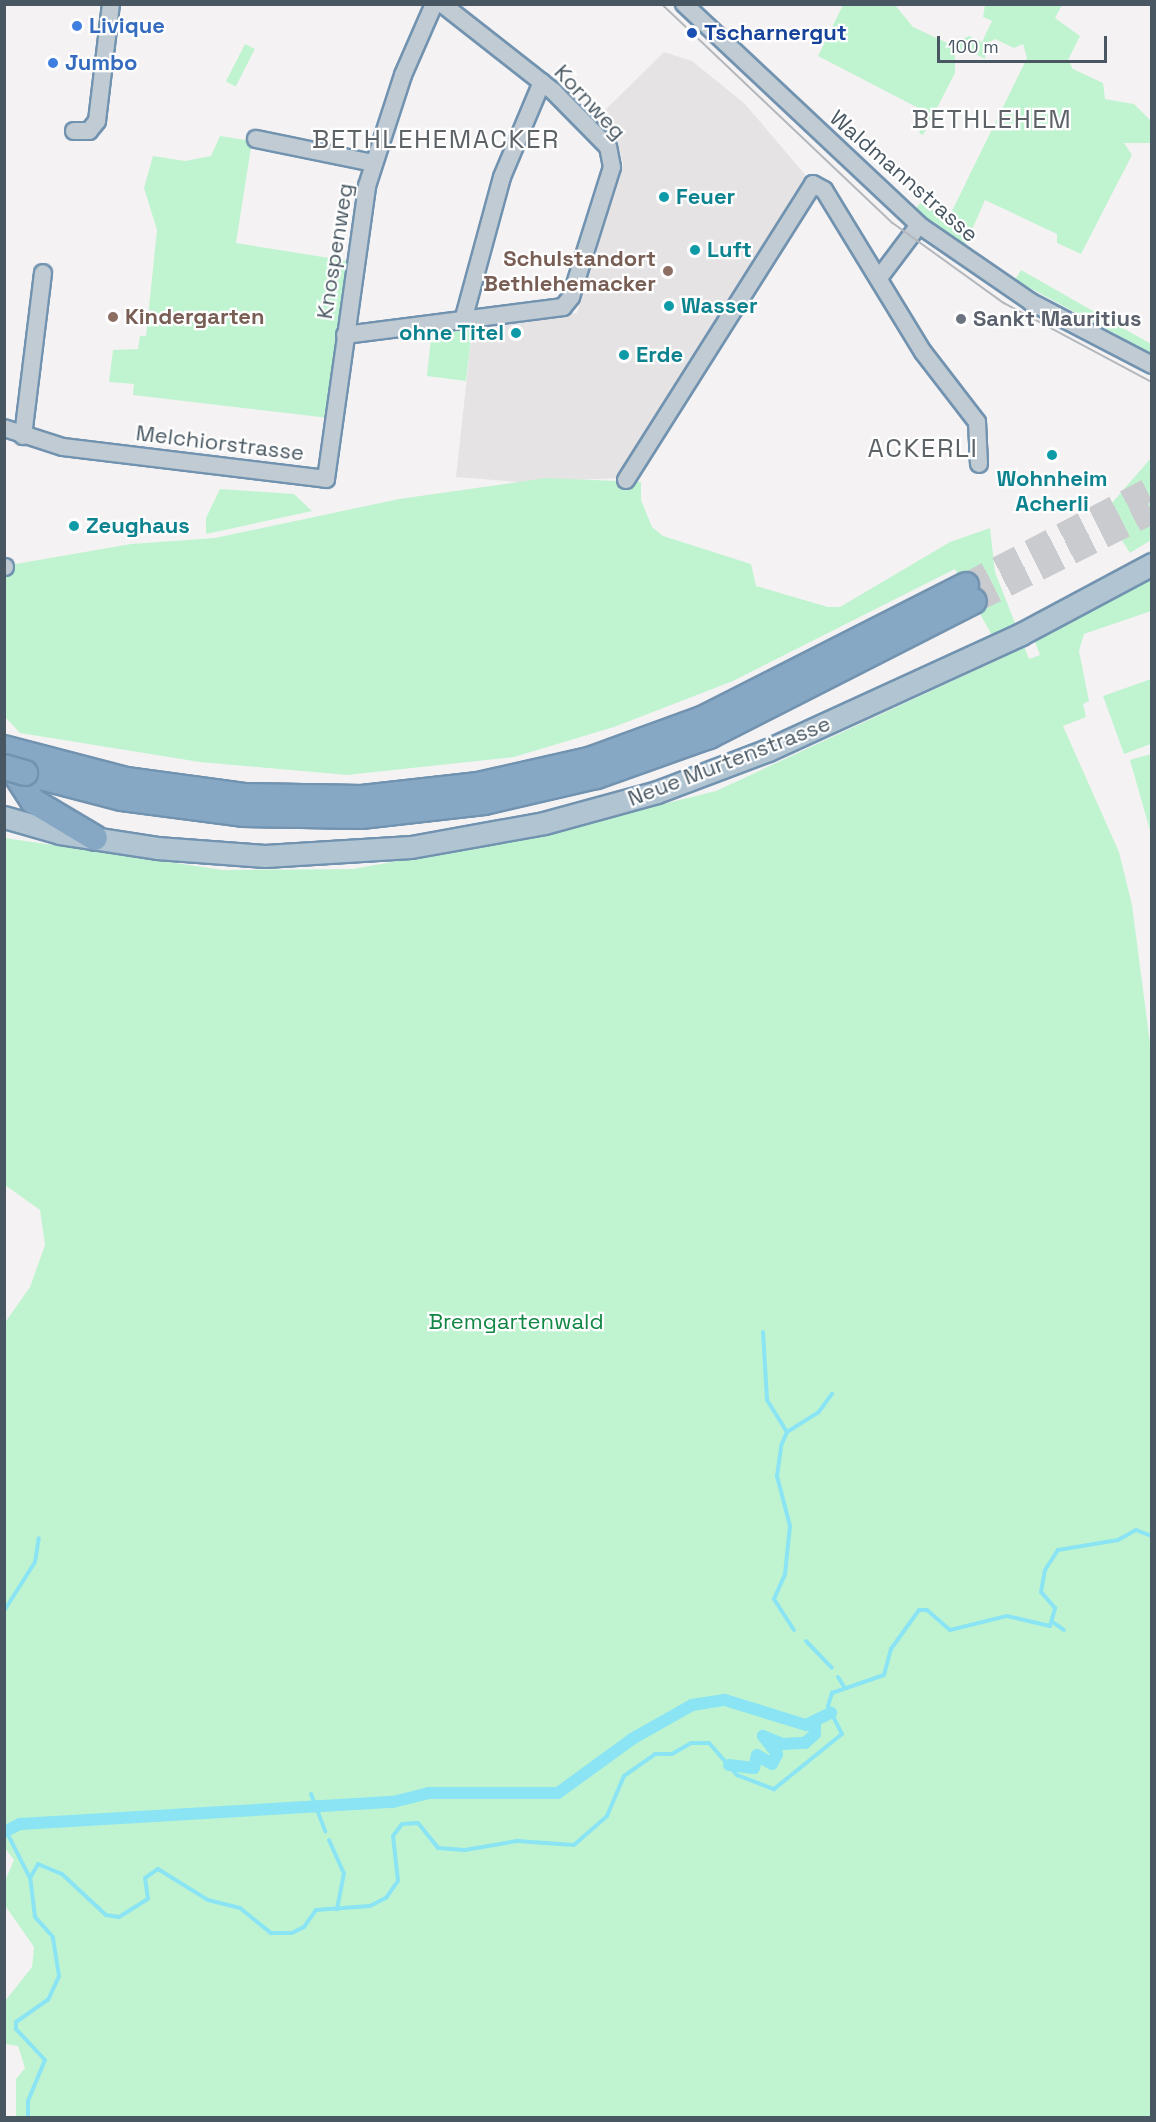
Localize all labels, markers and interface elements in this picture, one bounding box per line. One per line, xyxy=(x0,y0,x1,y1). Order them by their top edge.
place label: Livique xyxy=(89,13,165,39)
marker: Livique xyxy=(70,19,84,33)
place label: Tscharnergut xyxy=(704,20,847,46)
scale bar xyxy=(940,24,1110,62)
marker: Tscharnergut xyxy=(685,26,699,40)
text: 100 m xyxy=(948,35,999,58)
place label: Jumbo xyxy=(65,50,138,76)
marker: Jumbo xyxy=(46,56,60,70)
street label: Kornweg xyxy=(549,59,631,145)
street label: Waldmannstrasse xyxy=(824,104,984,248)
district label: BETHLEHEM xyxy=(912,104,1072,136)
district label: BETHLEHEMACKER xyxy=(312,124,560,156)
street label: Knospenweg xyxy=(311,181,359,321)
place label: Feuer xyxy=(676,184,735,210)
marker: Feuer xyxy=(657,190,671,204)
place label: Luft xyxy=(707,237,752,263)
marker: Luft xyxy=(688,243,702,257)
place label: Schulstandort Bethlehemacker xyxy=(483,245,656,296)
marker: Schulstandort Bethlehemacker xyxy=(661,264,675,278)
place label: Wasser xyxy=(681,293,758,319)
marker: Wasser xyxy=(662,299,676,313)
place label: Kindergarten xyxy=(125,304,265,330)
place label: Sankt Mauritius xyxy=(973,306,1142,332)
marker: Kindergarten xyxy=(106,310,120,324)
marker: Sankt Mauritius xyxy=(954,312,968,326)
place label: ohne Titel xyxy=(398,320,504,346)
marker: ohne Titel xyxy=(509,326,523,340)
place label: Erde xyxy=(636,342,683,368)
marker: Erde xyxy=(617,348,631,362)
street label: Melchiorstrasse xyxy=(134,420,306,466)
district label: ACKERLI xyxy=(868,433,978,465)
marker: Wohnheim Acherli xyxy=(1045,448,1059,462)
place label: Wohnheim Acherli xyxy=(996,465,1108,516)
place label: Zeughaus xyxy=(86,513,190,539)
marker: Zeughaus xyxy=(67,519,81,533)
street label: Neue Murtenstrasse xyxy=(624,710,834,812)
park label: Bremgartenwald xyxy=(428,1309,604,1335)

